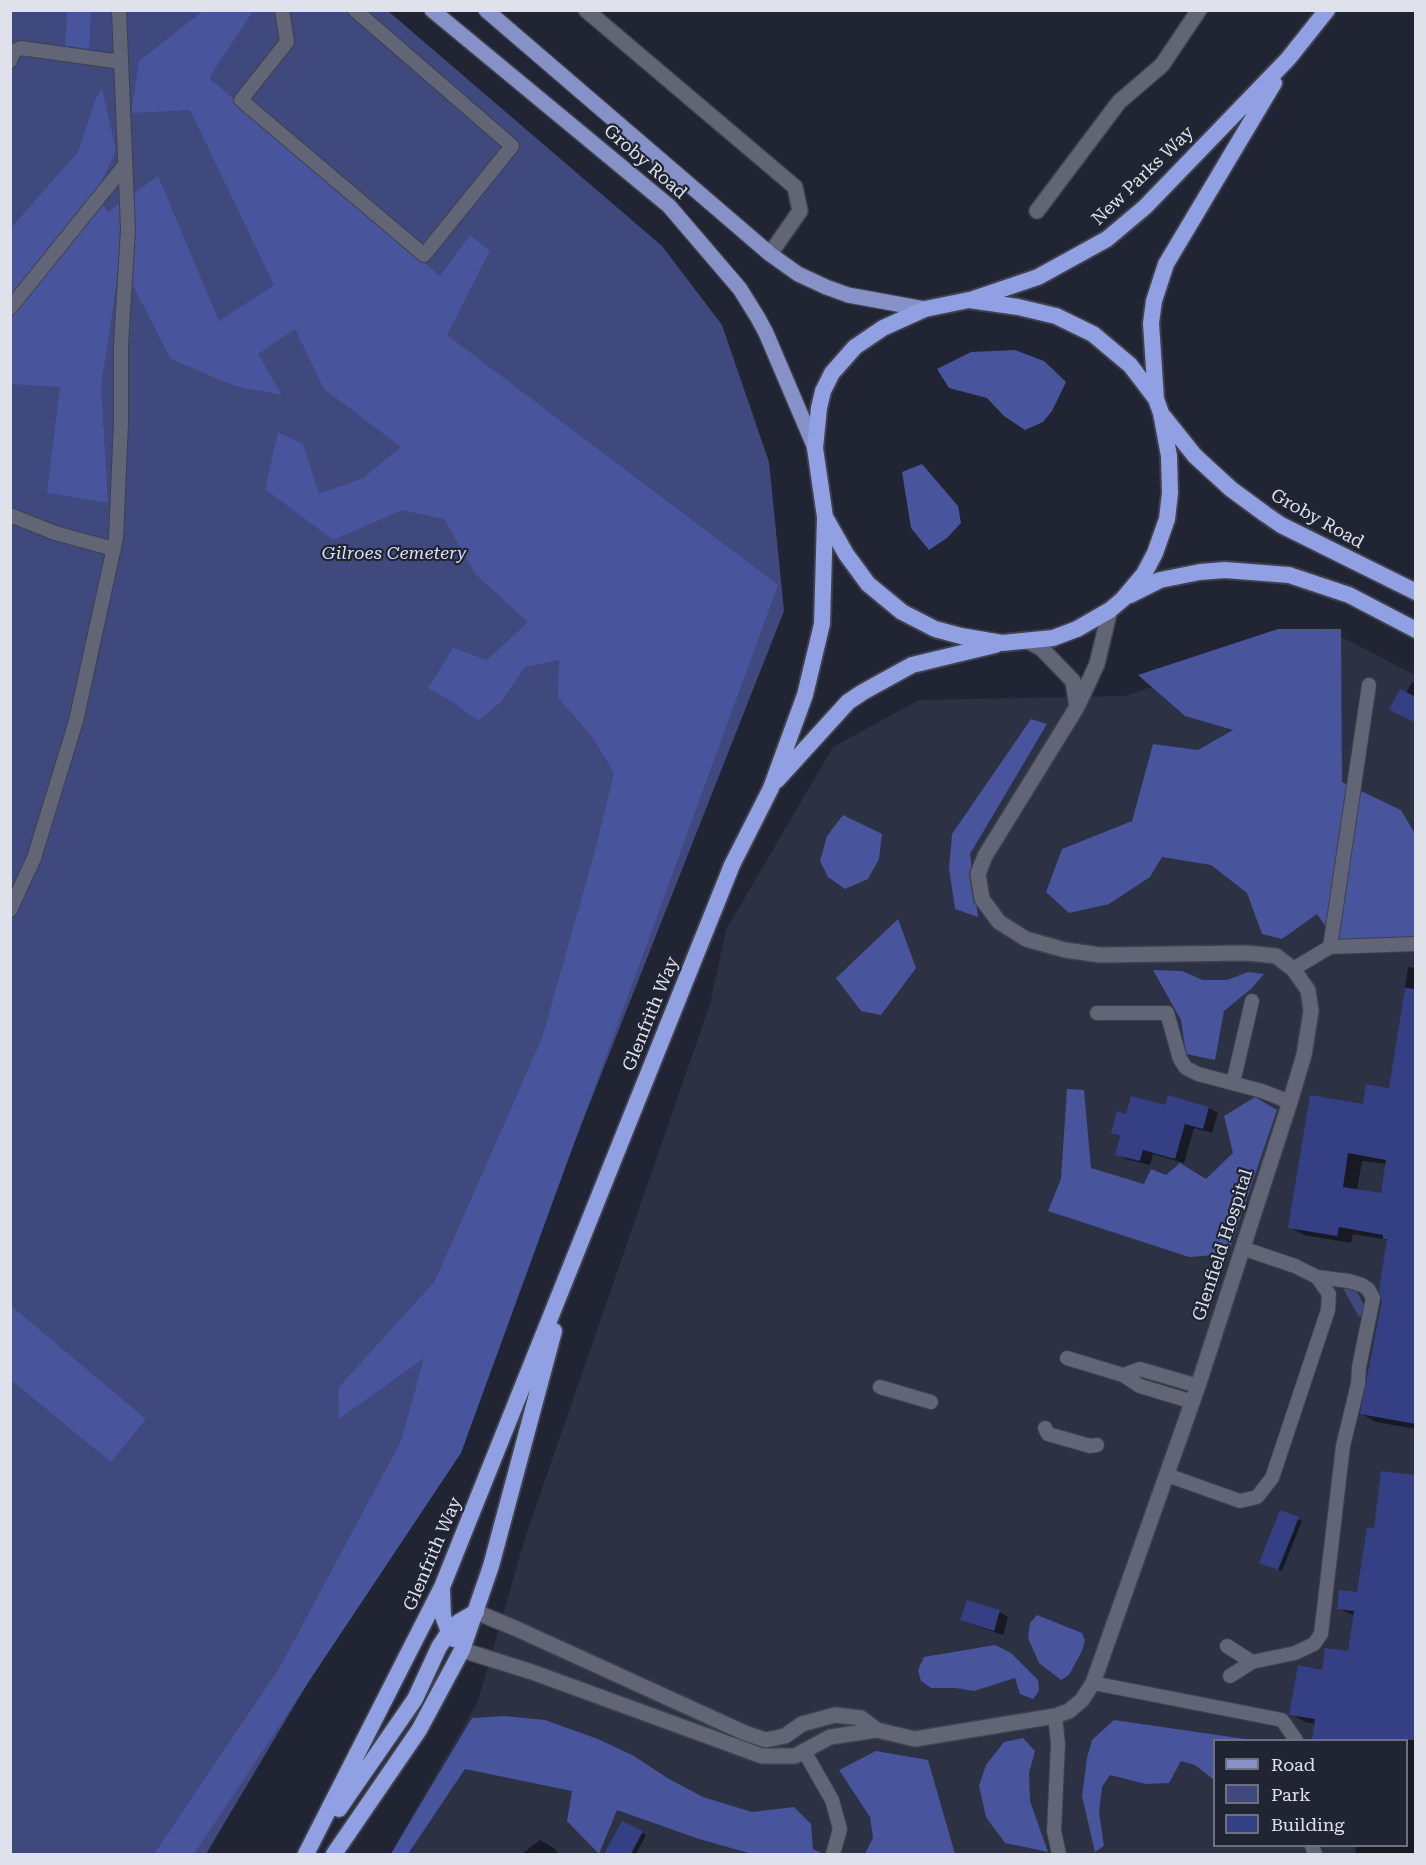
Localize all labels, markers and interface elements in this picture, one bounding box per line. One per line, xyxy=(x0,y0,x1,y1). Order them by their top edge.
street label: Groby Road xyxy=(599,120,691,204)
street label: New Parks Way xyxy=(1088,122,1198,230)
street label: Groby Road xyxy=(1267,485,1367,553)
park label: Gilroes Cemetery xyxy=(322,543,466,565)
street label: Glenfrith Way xyxy=(618,954,684,1074)
street label: Glenfield Hospital xyxy=(1188,1166,1258,1324)
street label: Glenfrith Way xyxy=(399,1494,467,1614)
legend xyxy=(1213,1739,1408,1847)
text: Road xyxy=(1271,1754,1315,1775)
text: Park xyxy=(1271,1784,1311,1805)
text: Building xyxy=(1271,1814,1345,1835)

